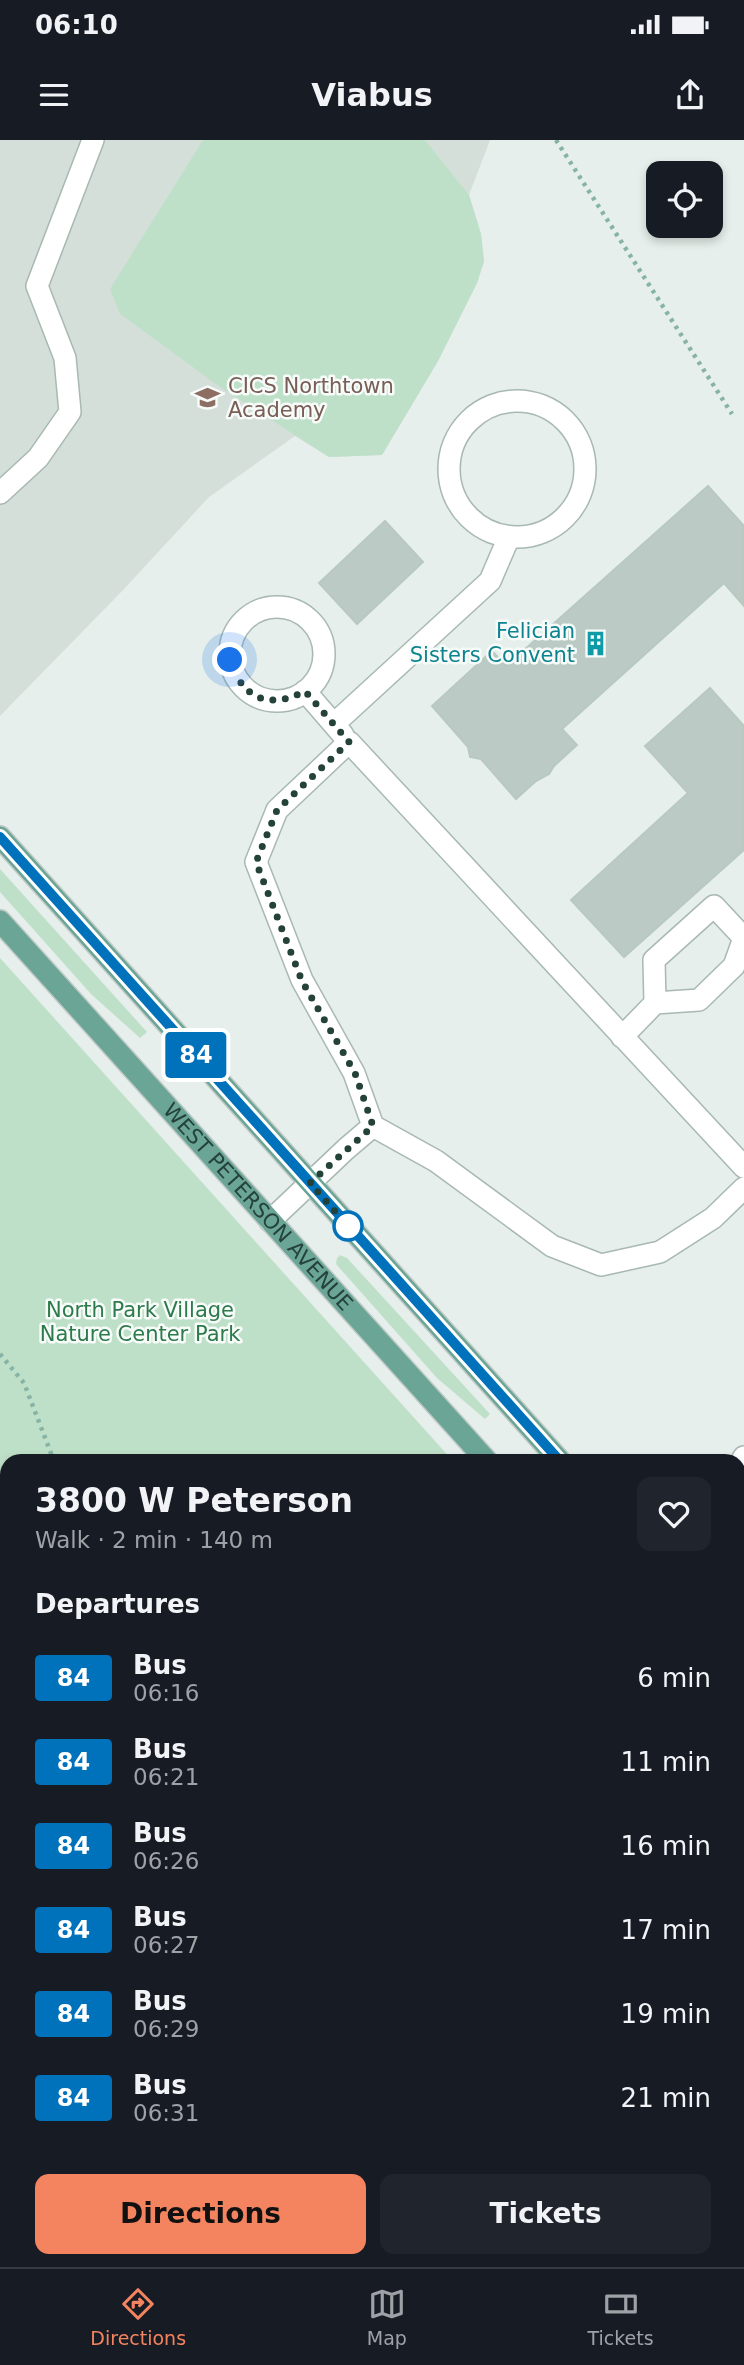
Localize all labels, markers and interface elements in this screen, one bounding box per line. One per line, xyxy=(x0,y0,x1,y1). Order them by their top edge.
text: 06:10 xyxy=(35,10,118,40)
icon: menu xyxy=(35,76,73,114)
text: Viabus xyxy=(311,76,433,114)
icon: share xyxy=(671,76,709,114)
map controls xyxy=(646,161,723,238)
button: locate xyxy=(646,161,723,238)
place label: CICS Northtown Academy xyxy=(228,374,394,422)
school or university icon: CICS Northtown Academy xyxy=(194,384,222,412)
place label: Felician Sisters Convent xyxy=(410,619,575,667)
building icon: Felician Sisters Convent xyxy=(581,629,609,657)
your location xyxy=(212,642,247,677)
line badge: 84 xyxy=(164,1032,228,1078)
text: 84 xyxy=(179,1041,213,1069)
street label: WEST PETERSON AVENUE xyxy=(158,1098,357,1316)
unlabelled marker xyxy=(333,1211,363,1241)
park label: North Park Village Nature Center Park xyxy=(40,1298,241,1346)
button: heart xyxy=(637,1477,711,1551)
text: 3800 W Peterson xyxy=(35,1481,353,1520)
text: Walk · 2 min · 140 m xyxy=(35,1527,273,1553)
text: Departures xyxy=(35,1589,200,1619)
text: Bus xyxy=(133,1650,187,1680)
text: 6 min xyxy=(637,1663,711,1693)
text: 84 xyxy=(57,1664,90,1692)
text: 06:16 xyxy=(133,1680,199,1706)
text: Bus xyxy=(133,1734,187,1764)
text: 11 min xyxy=(621,1747,711,1777)
text: 84 xyxy=(57,1748,90,1776)
text: 06:21 xyxy=(133,1764,199,1790)
text: Bus xyxy=(133,1818,187,1848)
text: 16 min xyxy=(621,1831,711,1861)
text: 84 xyxy=(57,1832,90,1860)
text: 06:26 xyxy=(133,1848,199,1874)
text: Bus xyxy=(133,1902,187,1932)
text: 17 min xyxy=(621,1915,711,1945)
text: 84 xyxy=(57,1916,90,1944)
text: 06:27 xyxy=(133,1932,199,1958)
text: Bus xyxy=(133,1986,187,2016)
text: 19 min xyxy=(621,1999,711,2029)
text: 84 xyxy=(57,2000,90,2028)
text: 06:29 xyxy=(133,2016,199,2042)
text: Bus xyxy=(133,2070,187,2100)
text: 21 min xyxy=(621,2083,711,2113)
text: 84 xyxy=(57,2084,90,2112)
text: 06:31 xyxy=(133,2100,199,2126)
button: Directions xyxy=(35,2174,366,2254)
button: Tickets xyxy=(380,2174,711,2254)
tab: Directions xyxy=(90,2285,186,2349)
tab: Map xyxy=(367,2285,407,2349)
tab: Tickets xyxy=(588,2285,654,2349)

